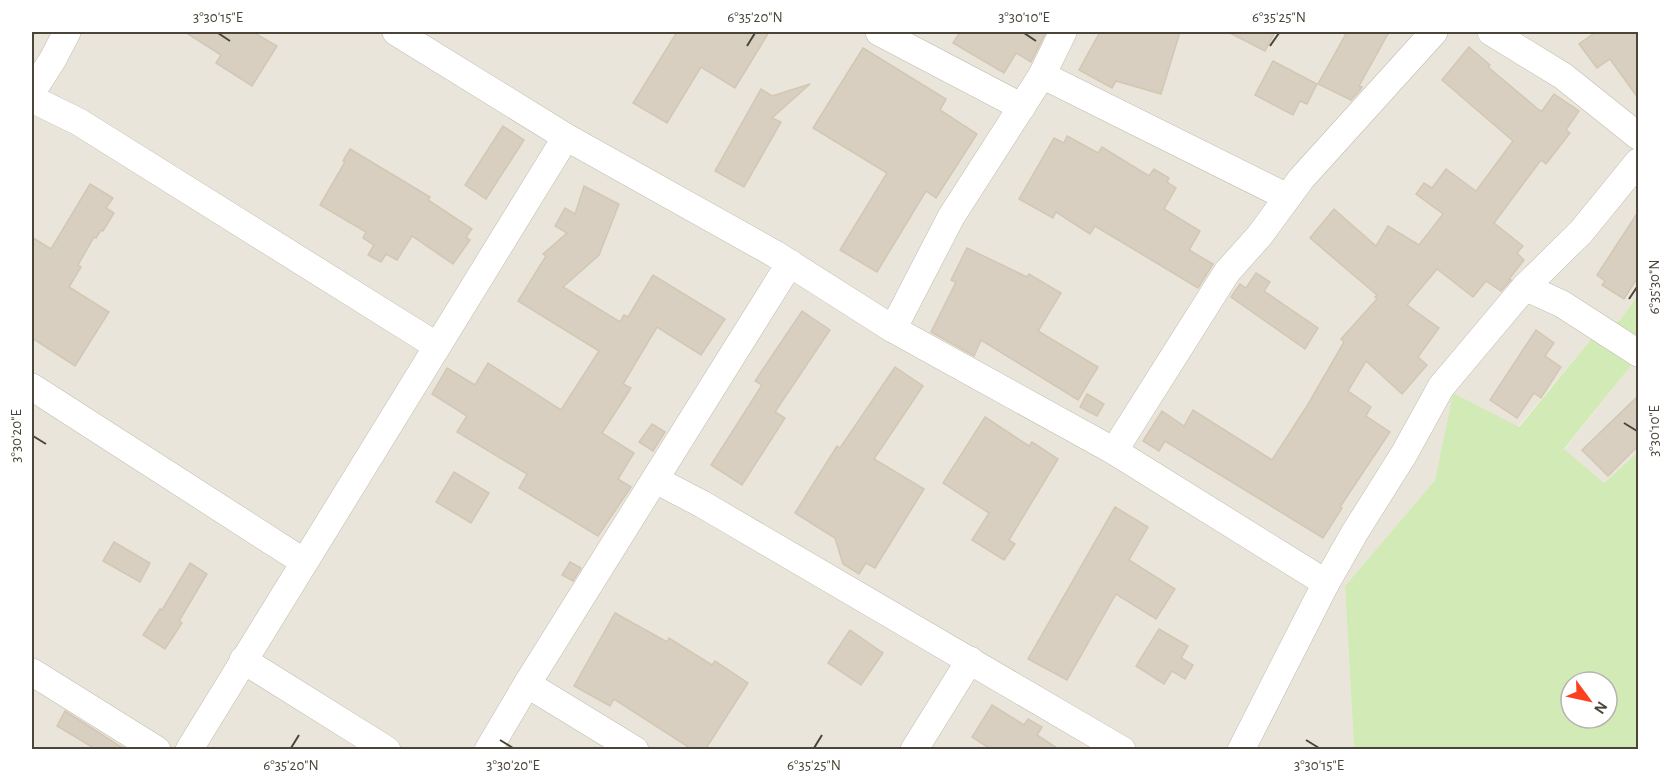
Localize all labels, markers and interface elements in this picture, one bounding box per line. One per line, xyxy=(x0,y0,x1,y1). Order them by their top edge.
text: 3°30'15"E xyxy=(193,10,243,25)
text: 6°35'20"N xyxy=(727,10,783,25)
text: 3°30'10"E xyxy=(998,10,1050,25)
text: 6°35'25"N xyxy=(1252,10,1306,25)
text: 6°35'30"N xyxy=(1647,260,1662,314)
text: 3°30'10"E xyxy=(1647,405,1662,457)
text: 3°30'20"E xyxy=(9,409,24,463)
north arrow xyxy=(1559,670,1619,730)
text: N xyxy=(1591,699,1610,717)
text: 6°35'20"N xyxy=(263,758,319,773)
text: 3°30'20"E xyxy=(486,758,540,773)
text: 6°35'25"N xyxy=(787,758,841,773)
text: 3°30'15"E xyxy=(1294,758,1344,773)

